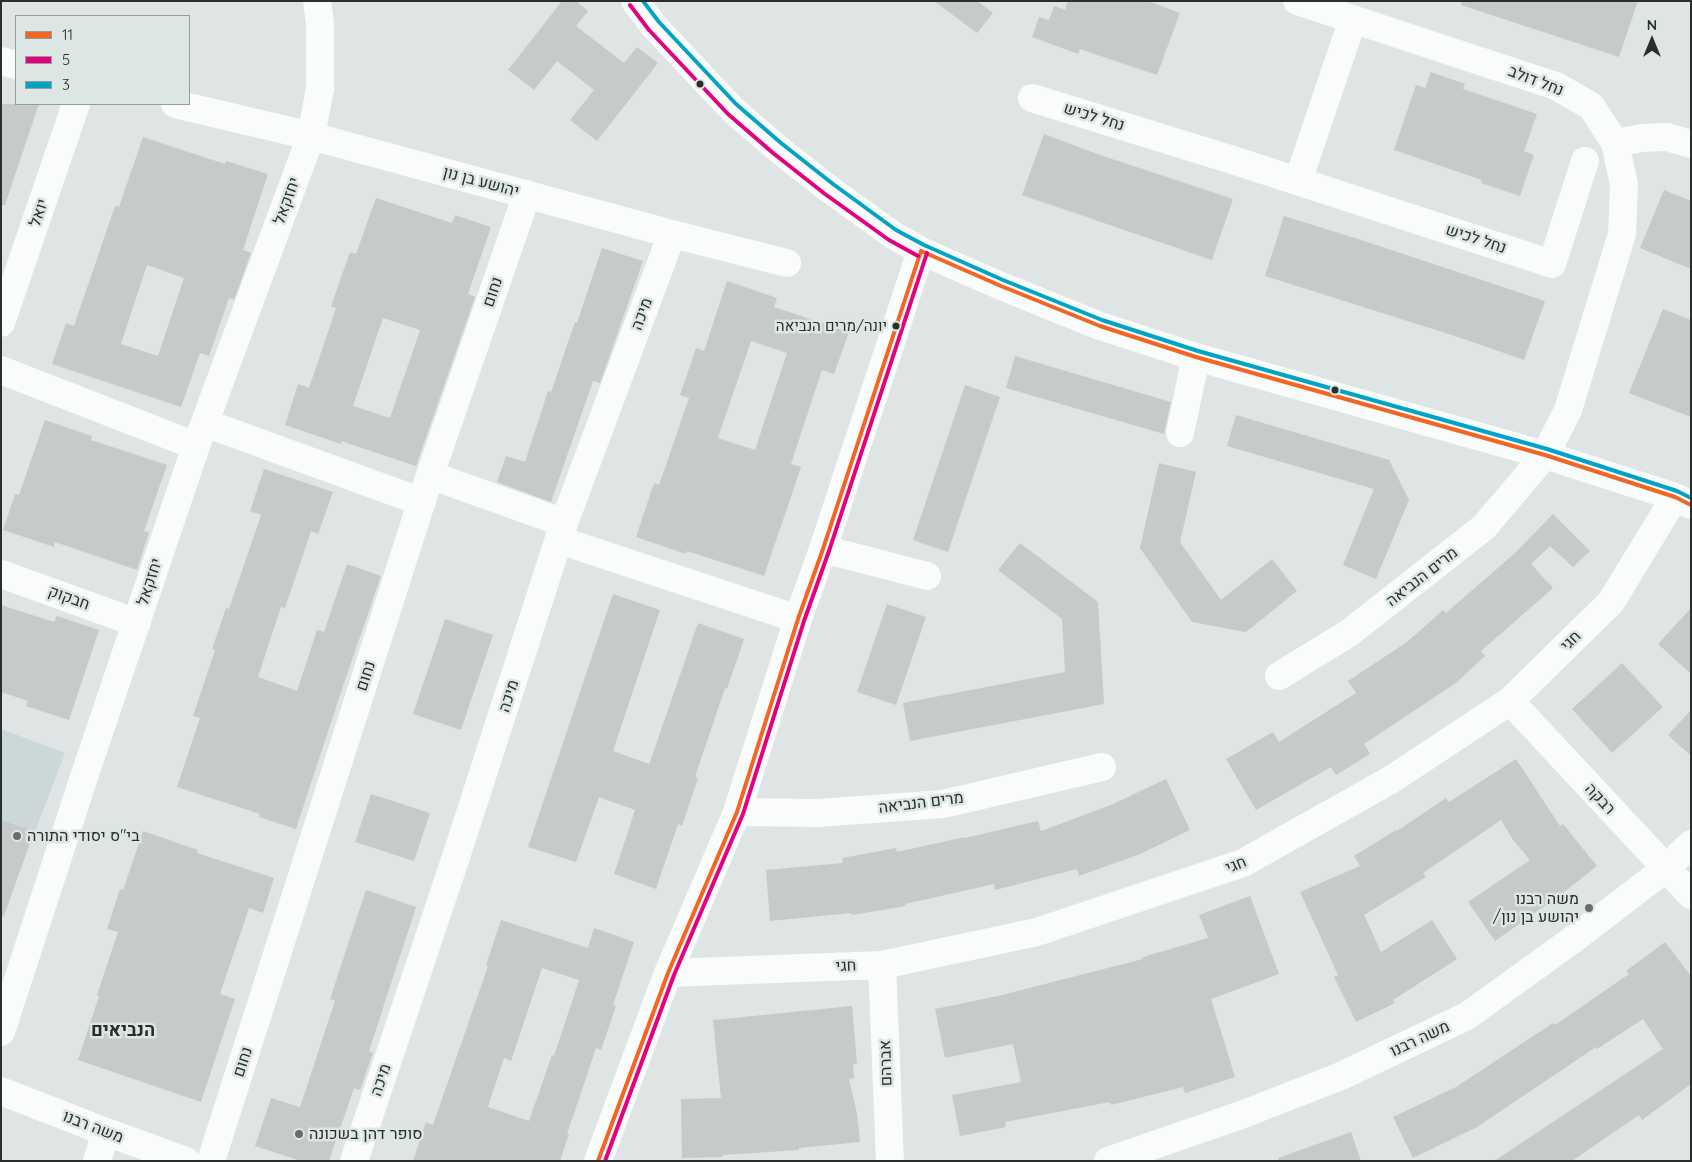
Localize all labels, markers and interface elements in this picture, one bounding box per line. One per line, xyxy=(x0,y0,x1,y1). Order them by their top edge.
legend xyxy=(15,15,190,105)
north arrow xyxy=(1627,15,1677,65)
text: N xyxy=(1647,16,1657,34)
text: 11 xyxy=(62,25,73,44)
text: 5 xyxy=(62,50,70,69)
street label: נחל דולב xyxy=(1506,62,1566,100)
text: 3 xyxy=(62,75,70,94)
unlabelled marker xyxy=(695,79,705,89)
street label: נחל לכיש xyxy=(1061,99,1127,135)
street label: יהושע בן נון xyxy=(441,163,521,201)
street label: יחזקאל xyxy=(270,175,304,227)
street label: יואל xyxy=(25,197,53,229)
street label: נחל לכיש xyxy=(1443,220,1509,258)
street label: נחום xyxy=(479,275,507,309)
street label: מיכה xyxy=(627,295,657,333)
place label: יונה/מרים הנביאה xyxy=(776,317,887,335)
marker: יונה/מרים הנביאה xyxy=(891,321,901,331)
unlabelled marker xyxy=(1330,385,1340,395)
street label: מרים הנביאה xyxy=(1382,543,1462,611)
street label: יחזקאל xyxy=(133,556,167,608)
street label: חבקוק xyxy=(46,582,92,614)
street label: חגי xyxy=(1557,627,1585,655)
street label: נחום xyxy=(352,659,380,693)
street label: מיכה xyxy=(495,677,523,715)
street label: רבקה xyxy=(1581,779,1619,819)
street label: מרים הנביאה xyxy=(877,788,965,818)
place label: בי"ס יסודי התורה xyxy=(27,826,140,846)
marker: בי"ס יסודי התורה xyxy=(11,830,23,842)
street label: חגי xyxy=(1223,852,1249,878)
place label: משה רבנו /יהושע בן נון xyxy=(1493,889,1579,927)
marker: משה רבנו /יהושע בן נון xyxy=(1583,902,1595,914)
street label: חגי xyxy=(835,956,857,976)
street label: משה רבנו xyxy=(1387,1017,1453,1061)
district label: הנביאים xyxy=(91,1020,155,1042)
street label: אברהם xyxy=(876,1040,896,1086)
street label: נחום xyxy=(229,1045,257,1079)
street label: מיכה xyxy=(367,1061,395,1099)
street label: משה רבנו xyxy=(60,1107,126,1147)
place label: סופר דהן בשכונה xyxy=(309,1124,423,1144)
marker: סופר דהן בשכונה xyxy=(293,1128,305,1140)

